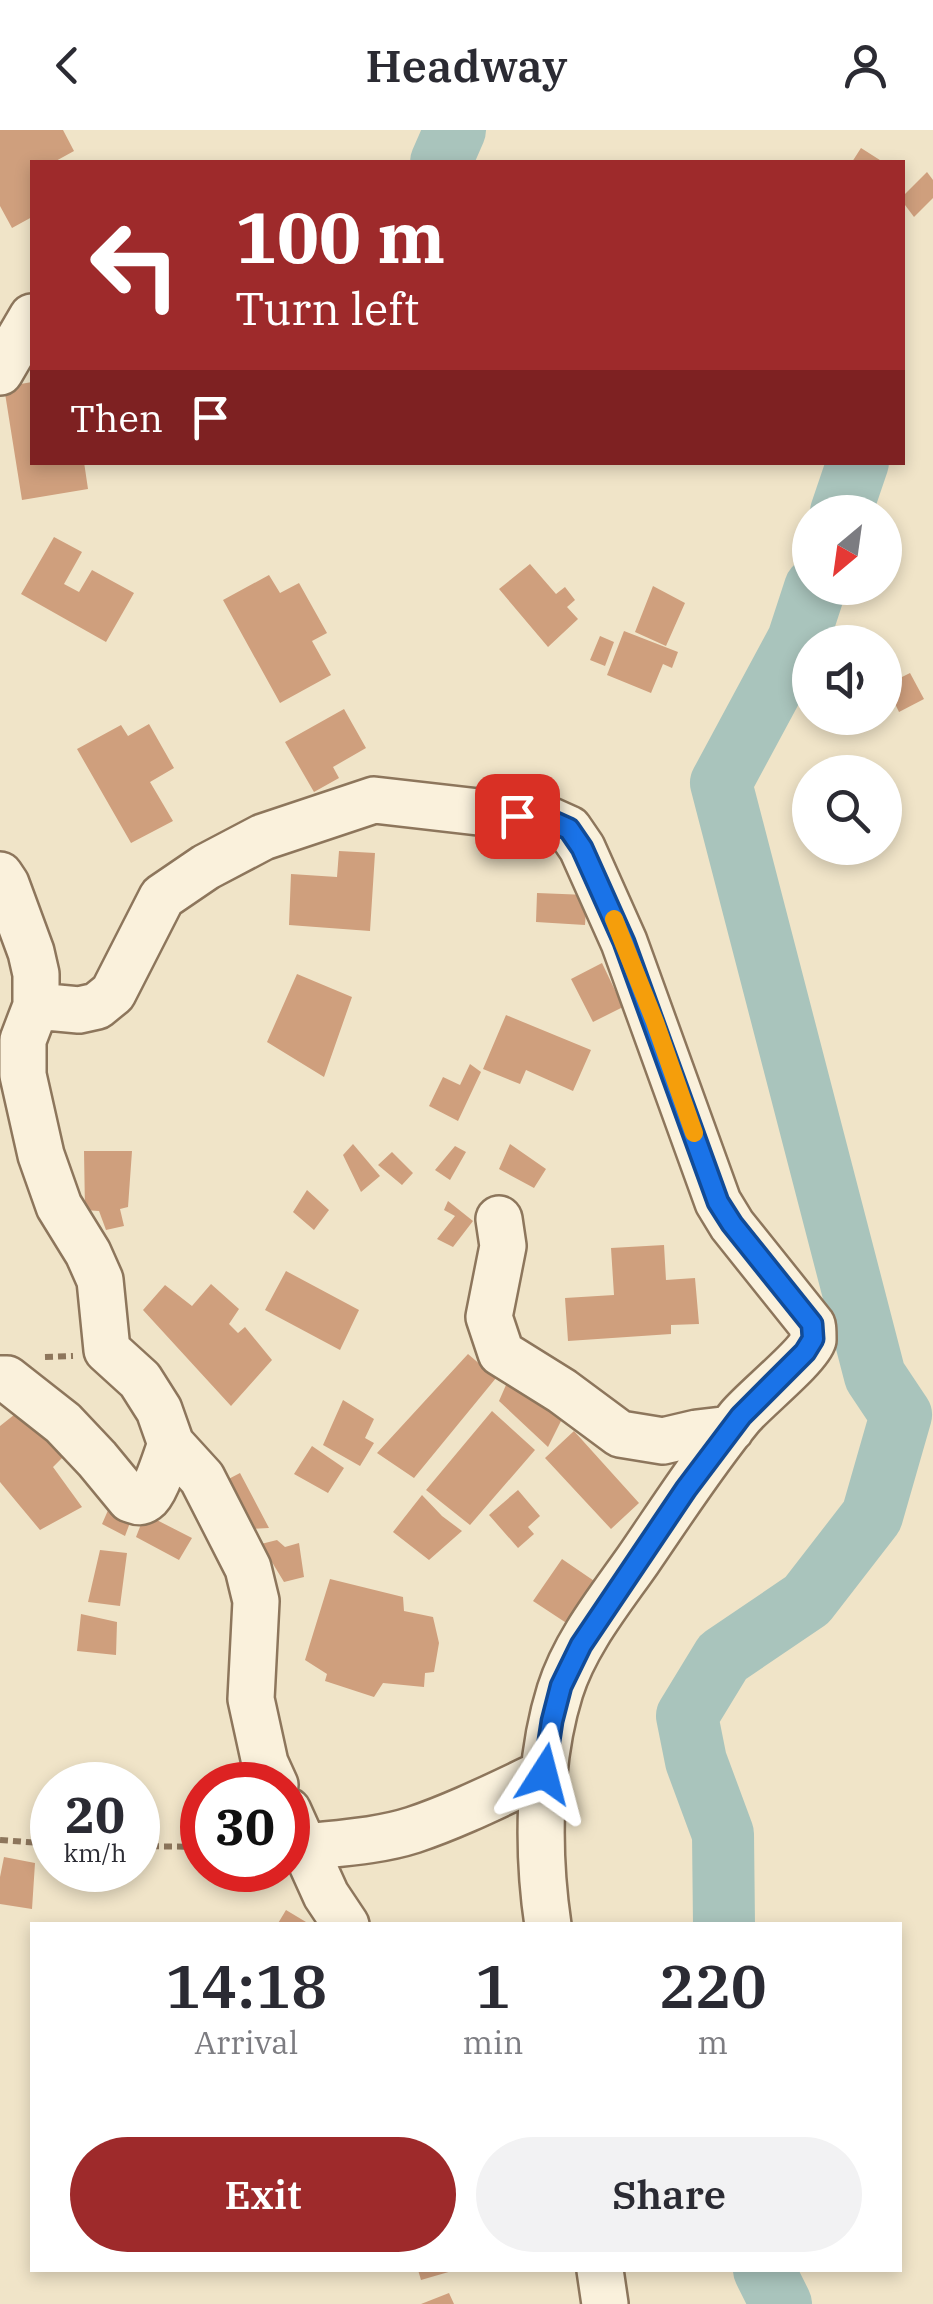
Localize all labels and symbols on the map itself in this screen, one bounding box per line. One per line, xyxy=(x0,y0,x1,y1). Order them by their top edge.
north arrow xyxy=(792,495,902,605)
pin xyxy=(475,774,560,859)
position arrow xyxy=(492,1722,596,1826)
speed limit sign: 30 xyxy=(180,1762,310,1892)

